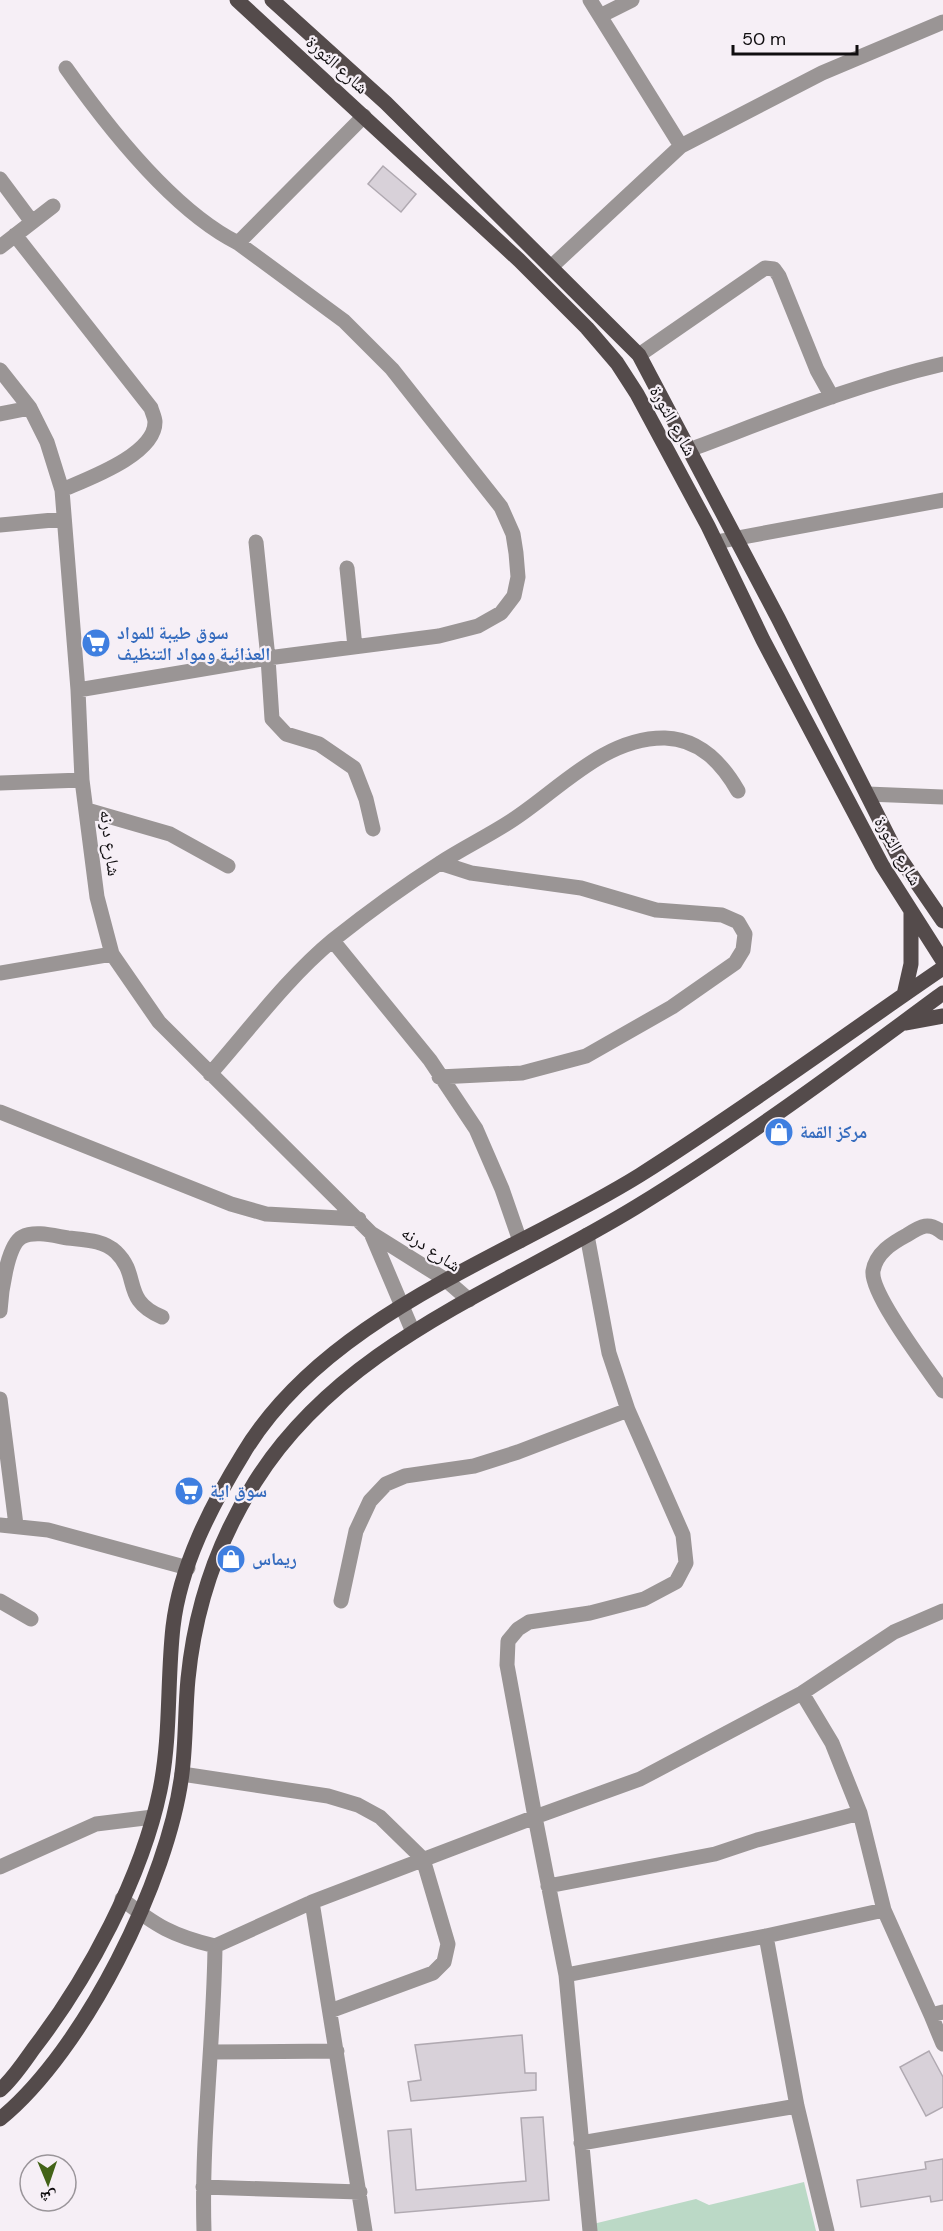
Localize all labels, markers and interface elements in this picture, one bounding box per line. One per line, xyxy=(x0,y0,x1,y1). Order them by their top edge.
scale bar xyxy=(733,18,858,56)
text: 50 m xyxy=(742,27,786,51)
street label: شارع الثورة xyxy=(301,31,373,99)
street label: شارع الثورة xyxy=(644,382,702,460)
place label: سوق طيبة للمواد العذائية ومواد التنظيف xyxy=(117,621,270,666)
supermarket icon: سوق طيبة للمواد العذائية ومواد التنظيف xyxy=(80,627,112,659)
street label: شارع درنه xyxy=(94,809,126,877)
street label: شارع الثورة xyxy=(869,812,927,890)
shop icon: مركز القمة xyxy=(763,1116,795,1148)
place label: مركز القمة xyxy=(800,1120,867,1144)
street label: شارع درنه xyxy=(397,1220,465,1278)
supermarket icon: سوق اية xyxy=(173,1475,205,1507)
place label: سوق اية xyxy=(210,1479,267,1503)
shop icon: ريماس xyxy=(215,1543,247,1575)
place label: ريماس xyxy=(252,1547,297,1571)
north arrow xyxy=(18,2153,78,2213)
text: ش xyxy=(40,2187,57,2208)

